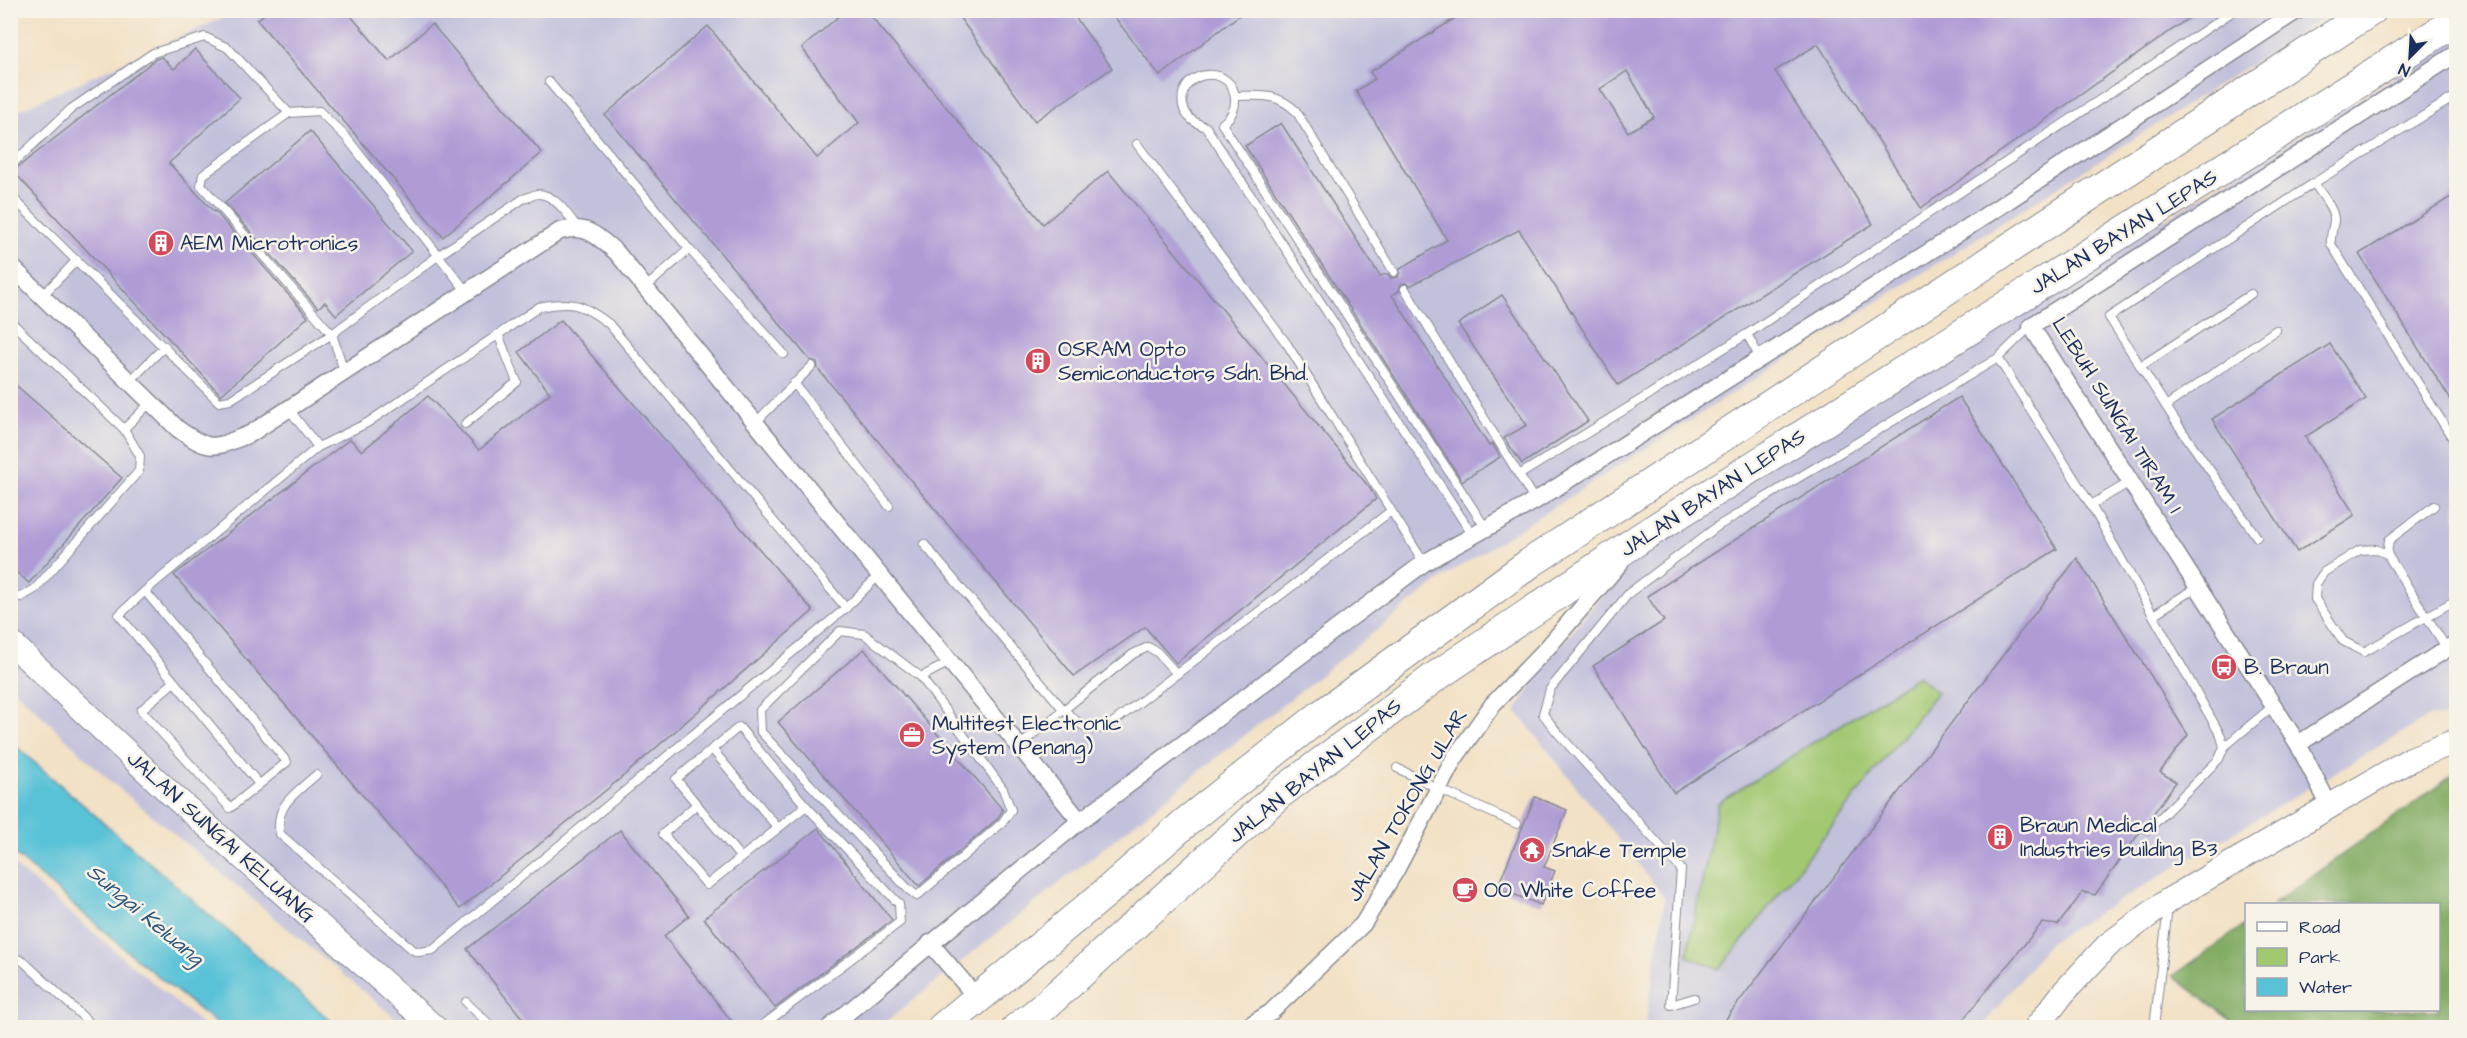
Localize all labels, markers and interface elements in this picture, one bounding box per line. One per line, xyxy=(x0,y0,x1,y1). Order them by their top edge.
north arrow xyxy=(2380,27,2440,87)
text: N xyxy=(2395,58,2413,82)
street label: JALAN BAYAN LEPAS xyxy=(2025,162,2223,302)
building icon: AEM Microtronics xyxy=(146,228,176,258)
place label: AEM Microtronics xyxy=(180,229,358,258)
street label: LEBUH SUNGAI TIRAM 1 xyxy=(2045,311,2189,519)
place label: OSRAM Opto Semiconductors Sdn. Bhd. xyxy=(1058,335,1309,388)
building icon: OSRAM Opto Semiconductors Sdn. Bhd. xyxy=(1023,346,1053,376)
street label: JALAN BAYAN LEPAS xyxy=(1614,422,1812,564)
bus stop icon: B. Braun xyxy=(2209,652,2239,682)
place label: B. Braun xyxy=(2244,653,2329,682)
street label: JALAN BAYAN LEPAS xyxy=(1222,692,1408,850)
street label: JALAN TOKONG ULAR xyxy=(1340,703,1474,907)
place label: Multitest Electronic System (Penang) xyxy=(932,709,1122,764)
office icon: Multitest Electronic System (Penang) xyxy=(897,720,927,750)
street label: JALAN SUNGAI KELUANG xyxy=(120,744,322,930)
place label: Braun Medical Industries building B3 xyxy=(2020,811,2218,866)
building icon: Braun Medical Industries building B3 xyxy=(1985,822,2015,852)
temple icon: Snake Temple xyxy=(1517,835,1547,865)
place label: Snake Temple xyxy=(1552,836,1687,866)
water label: Sungai Keluang xyxy=(79,857,212,975)
cafe icon: OO White Coffee xyxy=(1450,875,1480,905)
place label: OO White Coffee xyxy=(1484,876,1656,905)
legend xyxy=(2245,903,2440,1011)
text: Road xyxy=(2299,915,2340,940)
text: Park xyxy=(2299,945,2341,970)
text: Water xyxy=(2299,975,2352,1000)

